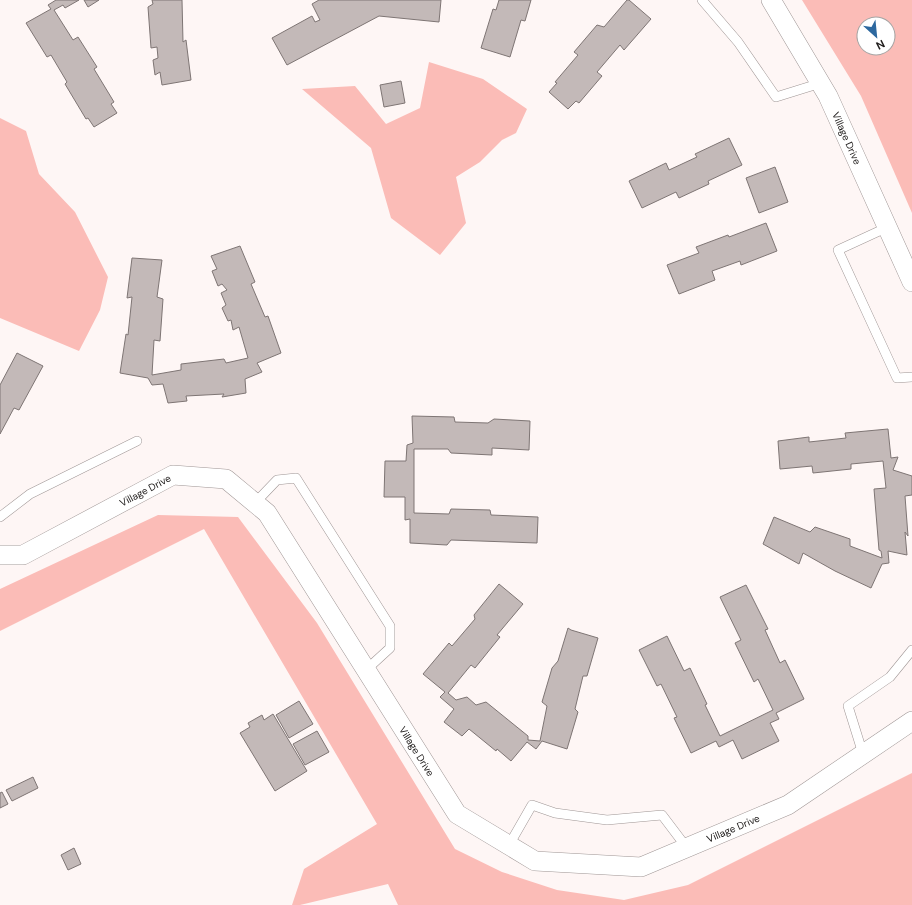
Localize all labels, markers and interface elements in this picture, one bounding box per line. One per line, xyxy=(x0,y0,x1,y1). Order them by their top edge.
north arrow xyxy=(856,16,896,56)
text: N xyxy=(874,37,887,53)
street label: Village Drive xyxy=(829,110,864,167)
street label: Village Drive xyxy=(117,471,173,509)
street label: Village Drive xyxy=(396,724,437,779)
street label: Village Drive xyxy=(705,811,762,845)

